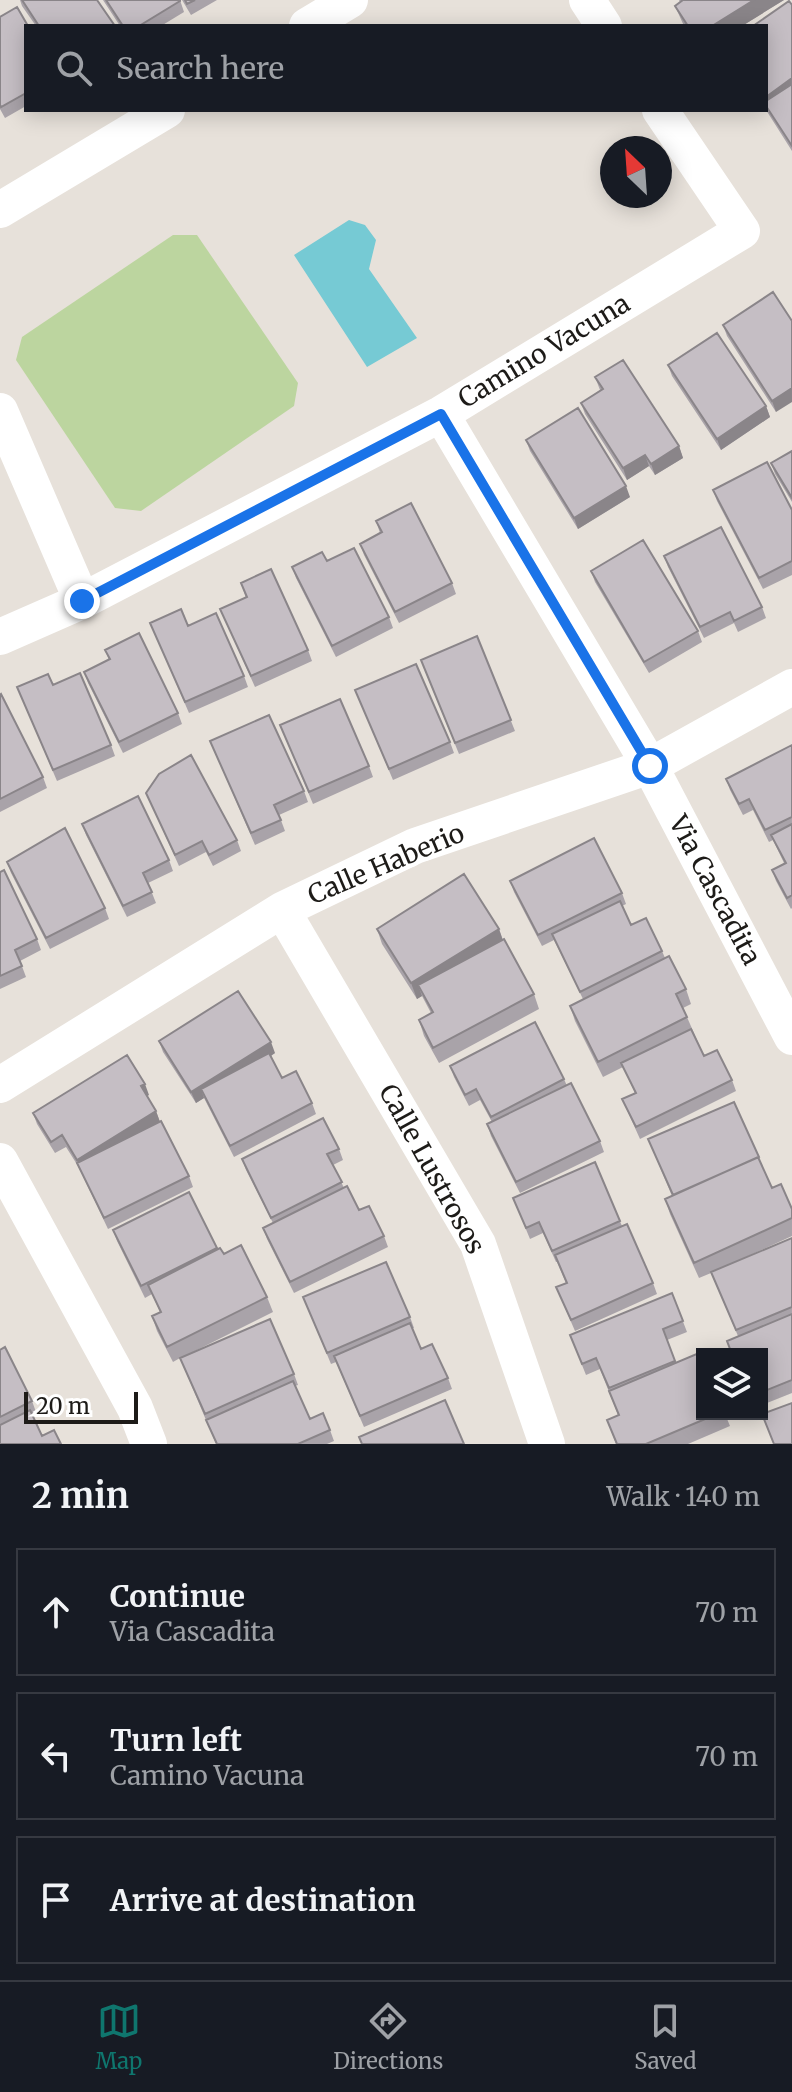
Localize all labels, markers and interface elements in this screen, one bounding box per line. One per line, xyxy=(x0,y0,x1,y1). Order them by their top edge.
search box xyxy=(24,24,768,112)
icon: search xyxy=(52,46,96,90)
text: Search here xyxy=(116,49,284,87)
north arrow xyxy=(600,136,672,208)
street label: Camino Vacuna xyxy=(452,286,636,415)
route end xyxy=(64,583,100,619)
route start xyxy=(632,748,668,784)
street label: Via Cascadita xyxy=(662,808,769,970)
street label: Calle Haberio xyxy=(303,816,469,911)
street label: Calle Lustrosos xyxy=(372,1078,493,1259)
map controls xyxy=(696,1348,768,1420)
button: layers xyxy=(696,1348,768,1420)
scale bar xyxy=(24,1388,138,1424)
text: 20 m xyxy=(36,1392,90,1420)
text: 2 min xyxy=(32,1475,129,1517)
text: Walk · 140 m xyxy=(606,1480,760,1513)
text: Continue xyxy=(110,1577,245,1615)
icon: ahead xyxy=(34,1590,78,1634)
text: 70 m xyxy=(695,1596,758,1629)
text: Via Cascadita xyxy=(110,1615,275,1648)
text: Turn left xyxy=(110,1721,242,1759)
icon: left xyxy=(34,1734,78,1778)
text: 70 m xyxy=(695,1740,758,1773)
text: Camino Vacuna xyxy=(110,1759,304,1792)
icon: arrive xyxy=(34,1878,78,1922)
text: Arrive at destination xyxy=(110,1881,416,1919)
tab: Map xyxy=(95,1999,142,2075)
tab: Directions xyxy=(333,1999,443,2075)
tab: Saved xyxy=(634,1999,697,2075)

